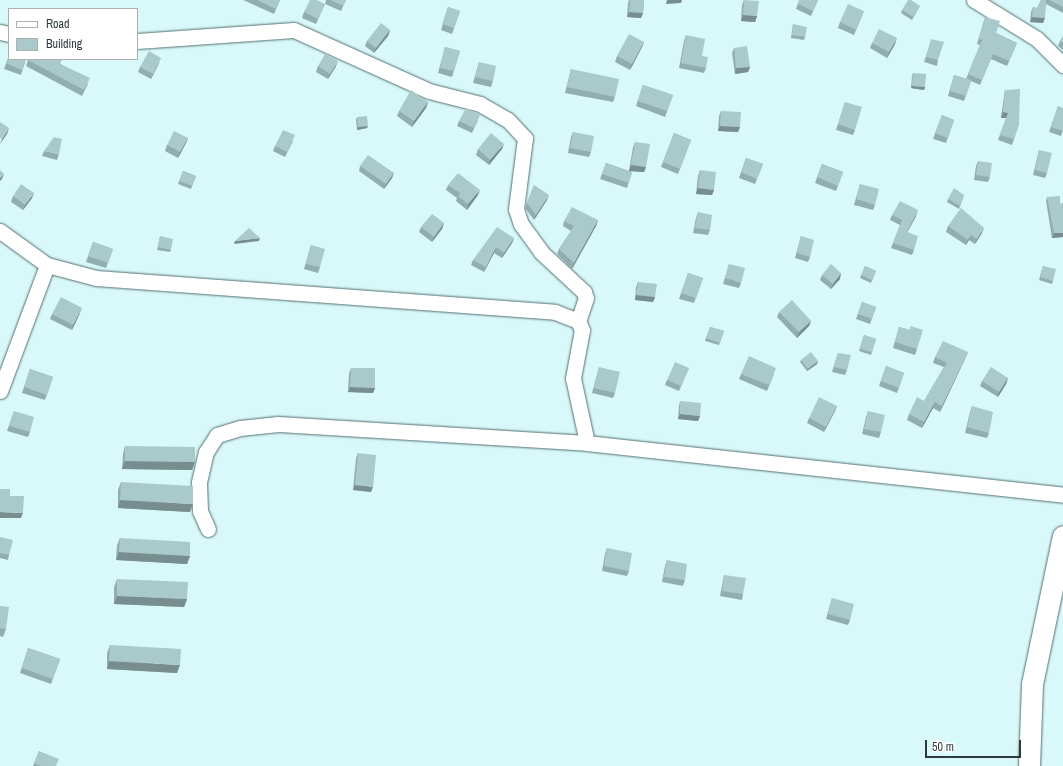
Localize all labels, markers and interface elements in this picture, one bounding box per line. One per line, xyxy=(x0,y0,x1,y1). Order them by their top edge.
legend xyxy=(8,8,138,60)
text: Road xyxy=(46,16,70,32)
text: Building xyxy=(46,36,82,52)
scale bar xyxy=(927,732,1023,758)
text: 50 m xyxy=(932,739,954,755)

